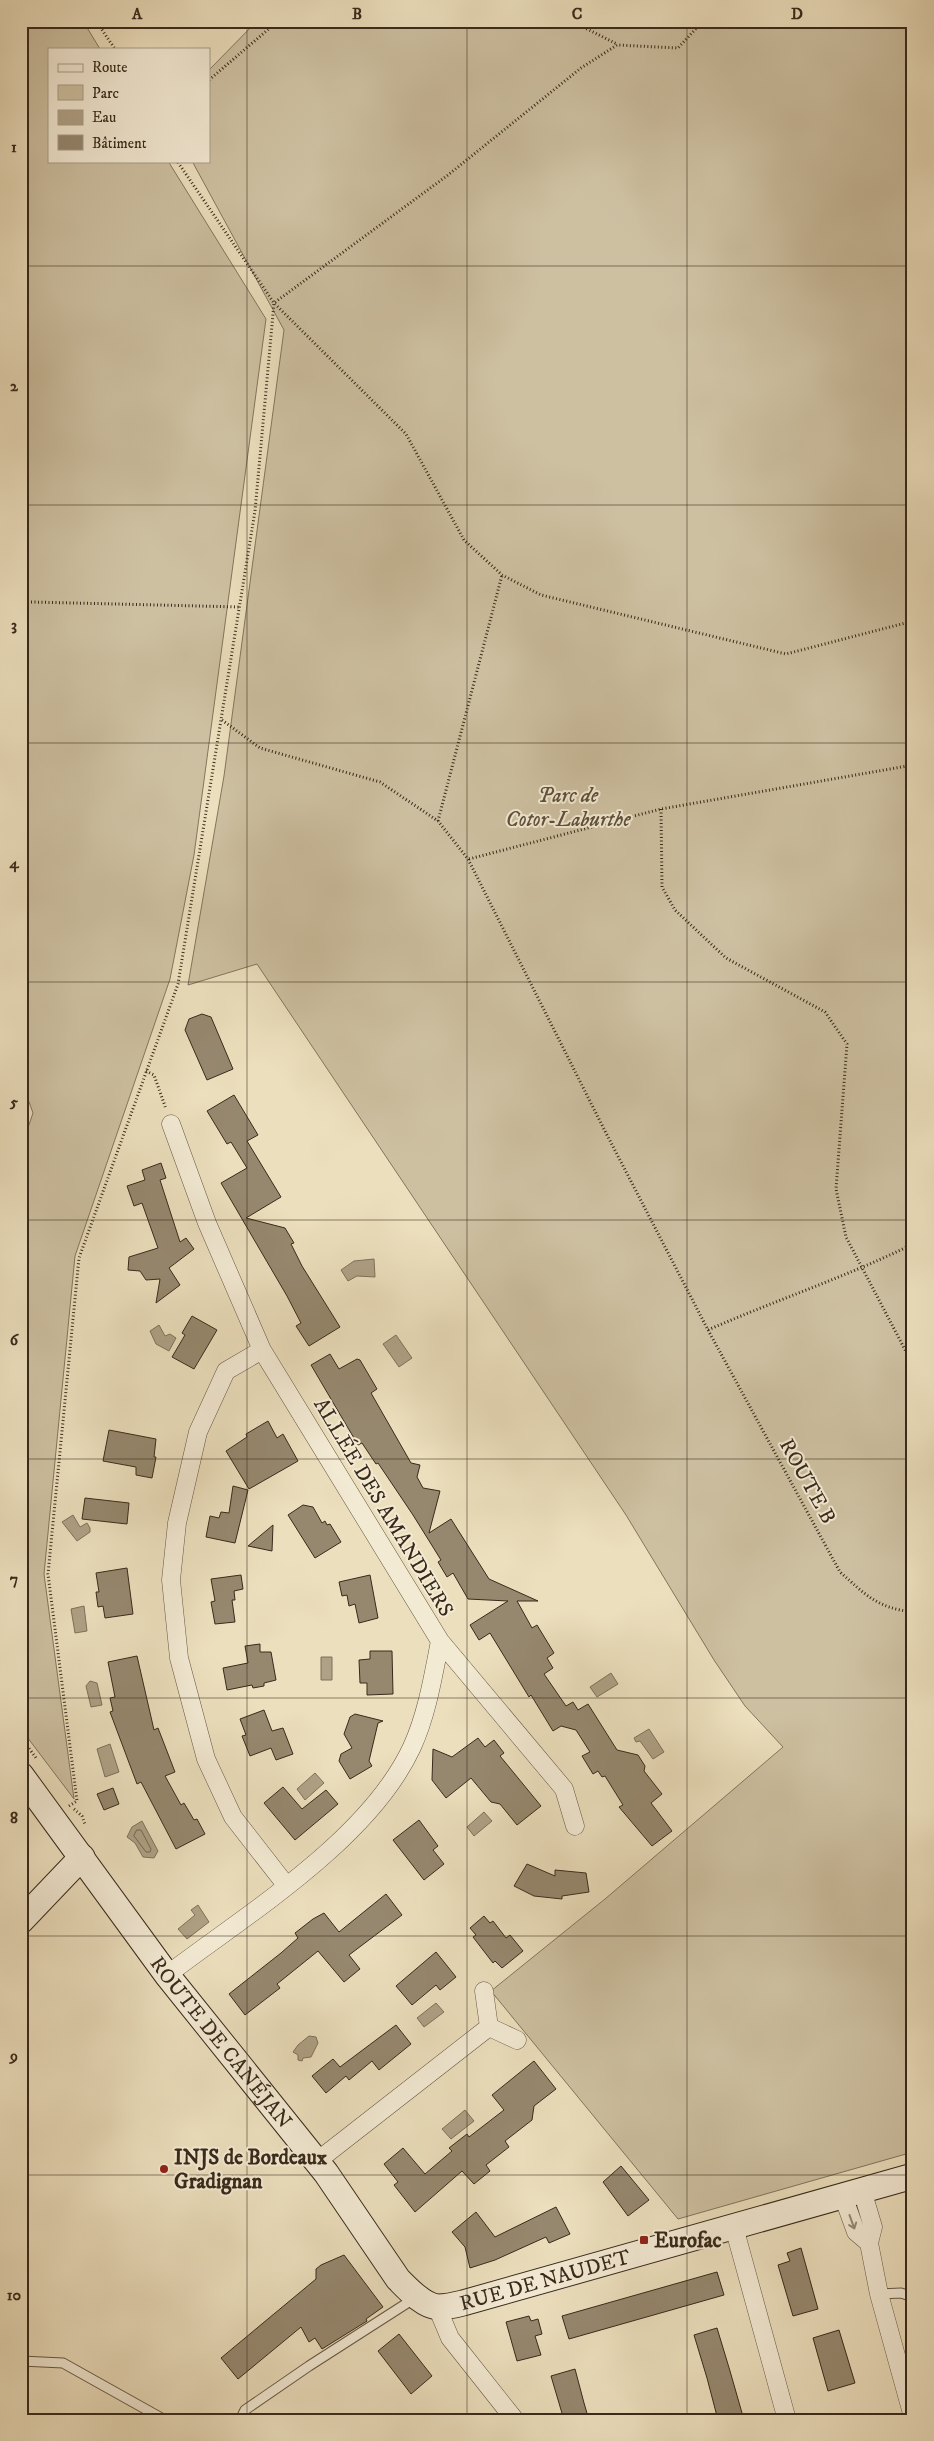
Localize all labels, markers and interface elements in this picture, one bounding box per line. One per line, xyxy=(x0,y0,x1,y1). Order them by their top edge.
text: A xyxy=(131,4,143,24)
text: B xyxy=(352,4,362,24)
text: C xyxy=(572,4,582,24)
text: D xyxy=(791,4,803,24)
legend xyxy=(48,48,210,162)
text: Route xyxy=(92,58,127,77)
text: Parc xyxy=(92,84,120,103)
text: Eau xyxy=(92,108,116,127)
text: Bâtiment xyxy=(92,134,147,153)
text: 1 xyxy=(11,137,17,157)
text: 2 xyxy=(10,376,19,396)
text: 3 xyxy=(11,615,17,635)
park label: Parc de Cotor-Laburthe xyxy=(505,783,631,833)
text: 4 xyxy=(8,853,19,873)
text: 5 xyxy=(9,1092,18,1112)
text: 6 xyxy=(10,1330,20,1350)
street label: ALLÉE DES AMANDIERS xyxy=(307,1393,460,1622)
street label: ROUTE B xyxy=(773,1434,841,1529)
text: 7 xyxy=(10,1569,18,1589)
text: 8 xyxy=(10,1808,18,1828)
street label: ROUTE DE CANÉJAN xyxy=(144,1952,297,2134)
text: 9 xyxy=(9,2046,18,2066)
place label: INJS de Bordeaux Gradignan xyxy=(174,2145,328,2195)
marker: INJS de Bordeaux Gradignan xyxy=(158,2163,170,2175)
one-way arrow xyxy=(848,2214,857,2229)
place label: Eurofac xyxy=(654,2228,722,2254)
marker: Eurofac xyxy=(638,2234,650,2246)
street label: RUE DE NAUDET xyxy=(457,2244,634,2317)
text: 10 xyxy=(7,2285,22,2305)

